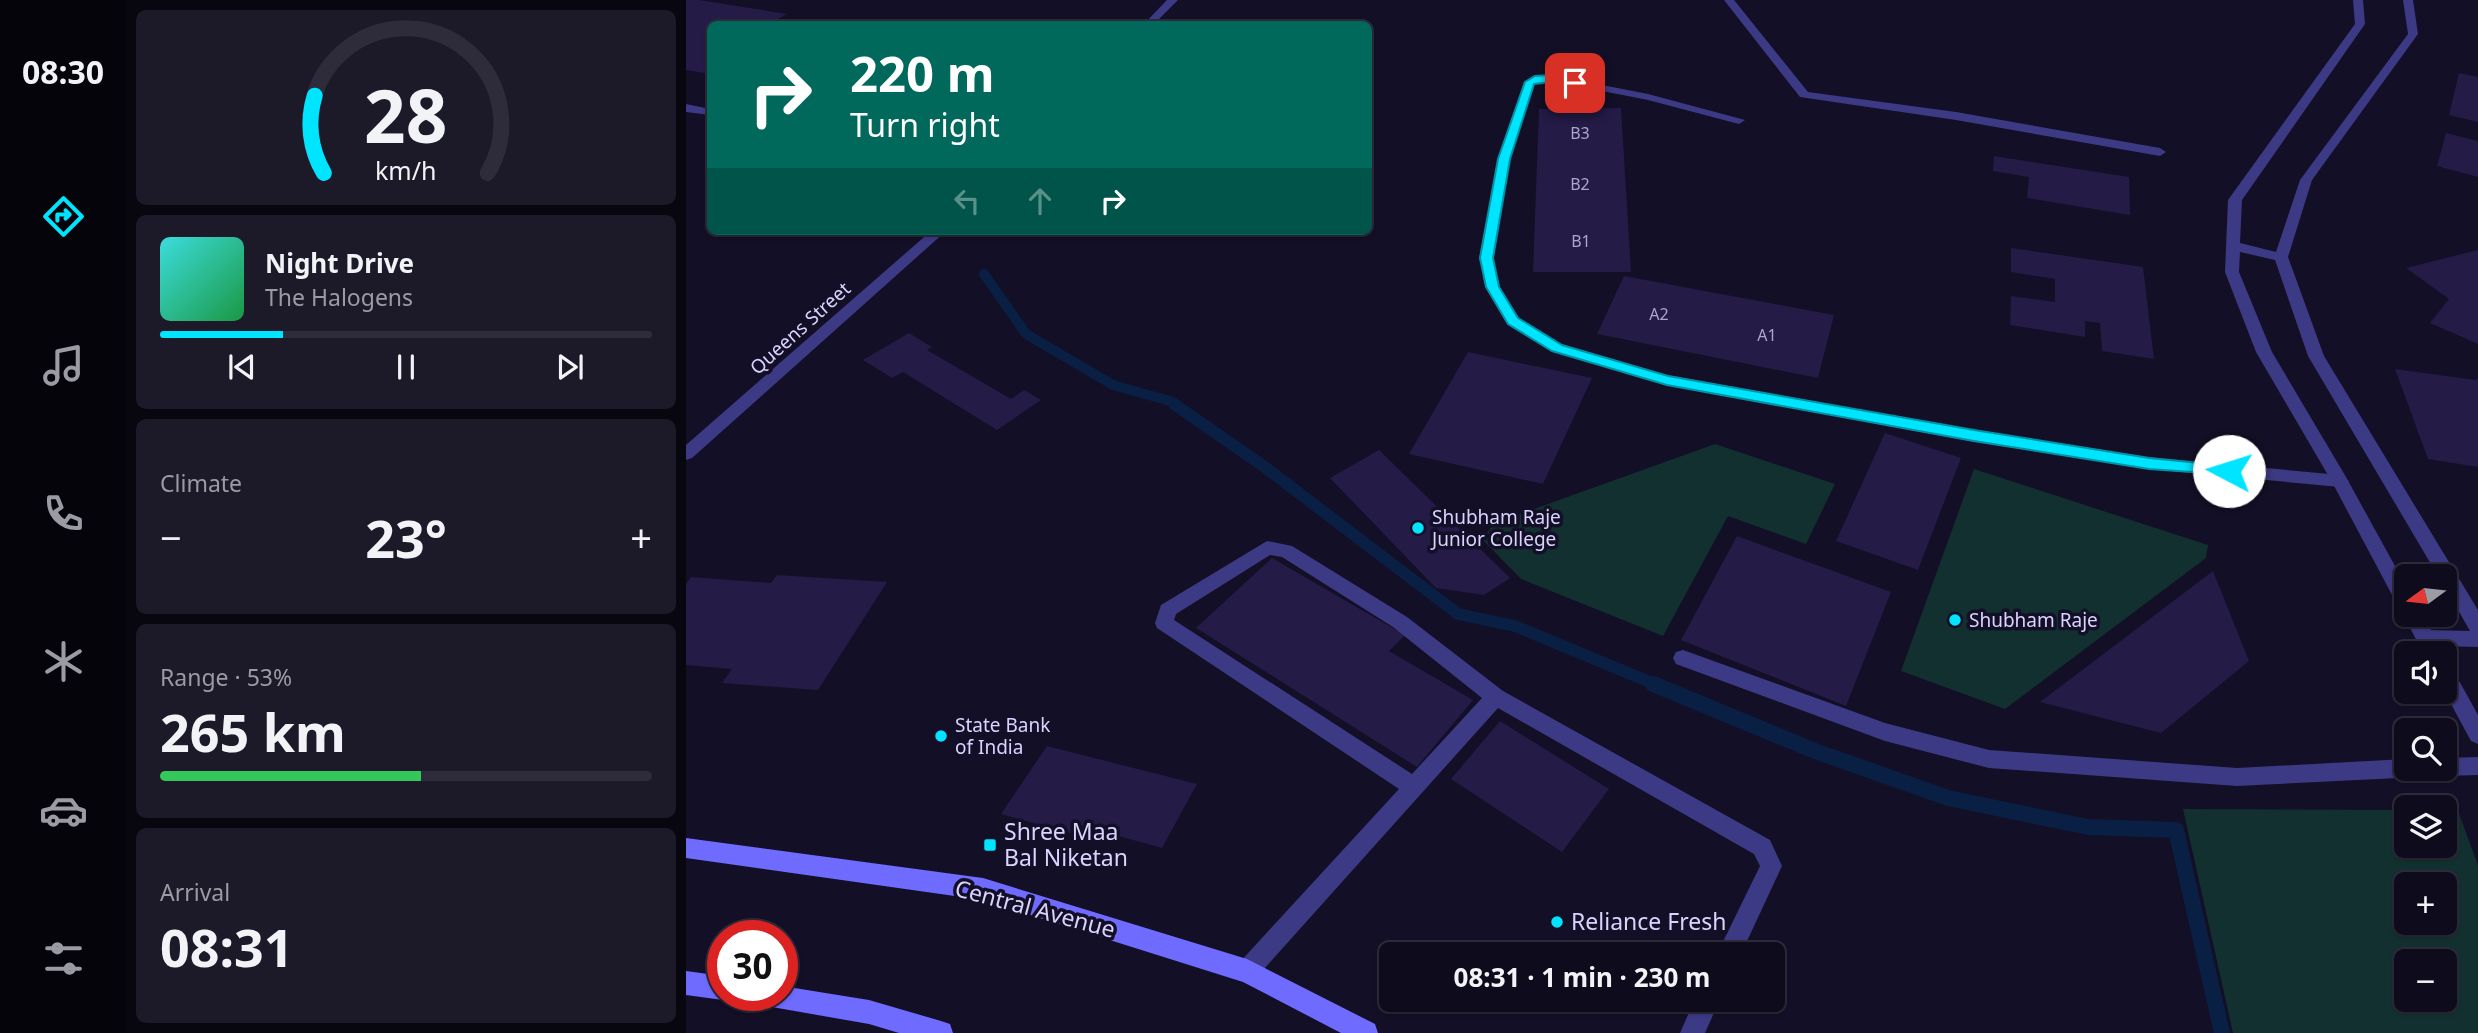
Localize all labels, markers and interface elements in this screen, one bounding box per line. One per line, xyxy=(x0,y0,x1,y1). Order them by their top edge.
text: 220 m xyxy=(850,40,995,106)
icon: right xyxy=(735,49,826,140)
text: 08:30 xyxy=(22,50,104,93)
pin xyxy=(1545,53,1605,113)
icon: arrive xyxy=(1556,64,1594,102)
text: 28 xyxy=(364,66,448,165)
text: Turn right xyxy=(850,103,1000,146)
house number: B3 xyxy=(1570,122,1590,144)
text: km/h xyxy=(375,153,437,187)
house number: B2 xyxy=(1570,173,1590,195)
icon: left xyxy=(948,182,986,220)
icon: ahead xyxy=(1021,182,1059,220)
icon: right xyxy=(1094,182,1132,220)
icon: directions xyxy=(39,192,88,241)
house number: B1 xyxy=(1571,230,1591,252)
text: Night Drive xyxy=(265,245,414,281)
street label: Queens Street xyxy=(744,276,856,380)
text: The Halogens xyxy=(265,281,413,313)
house number: A2 xyxy=(1649,303,1669,325)
house number: A1 xyxy=(1757,324,1777,346)
icon: music xyxy=(39,341,88,390)
icon: previous xyxy=(223,348,261,386)
icon: pause xyxy=(387,348,425,386)
icon: next xyxy=(551,348,589,386)
position arrow xyxy=(2192,434,2266,508)
text: Climate xyxy=(160,467,242,499)
icon: phone xyxy=(39,489,88,538)
text: 23° xyxy=(365,502,447,573)
place label: Shubham Raje Junior College xyxy=(1430,504,1561,552)
text: − xyxy=(160,511,182,563)
text: + xyxy=(630,511,652,563)
marker: Shubham Raje Junior College xyxy=(1410,520,1426,536)
north arrow xyxy=(2394,564,2457,626)
map controls xyxy=(2394,564,2457,1012)
place label: Shubham Raje xyxy=(1969,607,2098,633)
marker: Shubham Raje xyxy=(1947,612,1963,628)
icon: climate xyxy=(39,637,88,686)
button: sound xyxy=(2394,641,2457,704)
text: Range · 53% xyxy=(160,661,292,693)
text: 265 km xyxy=(160,696,346,767)
place label: State Bank of India xyxy=(955,712,1050,760)
button: search xyxy=(2394,718,2457,781)
marker: State Bank of India xyxy=(933,728,949,744)
icon: car xyxy=(39,786,88,835)
button: layers xyxy=(2394,795,2457,858)
place label: Shree Maa Bal Niketan xyxy=(1004,815,1128,873)
marker: Shree Maa Bal Niketan xyxy=(982,837,998,853)
street label: Central Avenue xyxy=(952,871,1119,945)
button: + xyxy=(2394,872,2457,935)
text: Arrival xyxy=(160,876,230,908)
place label: Reliance Fresh xyxy=(1571,905,1726,937)
text: 08:31 xyxy=(160,911,294,982)
marker: Reliance Fresh xyxy=(1549,914,1565,930)
speed limit sign: 30 xyxy=(707,920,798,1011)
icon: filters xyxy=(39,934,88,983)
button: − xyxy=(2394,949,2457,1012)
text: 08:31 · 1 min · 230 m xyxy=(1454,959,1710,995)

